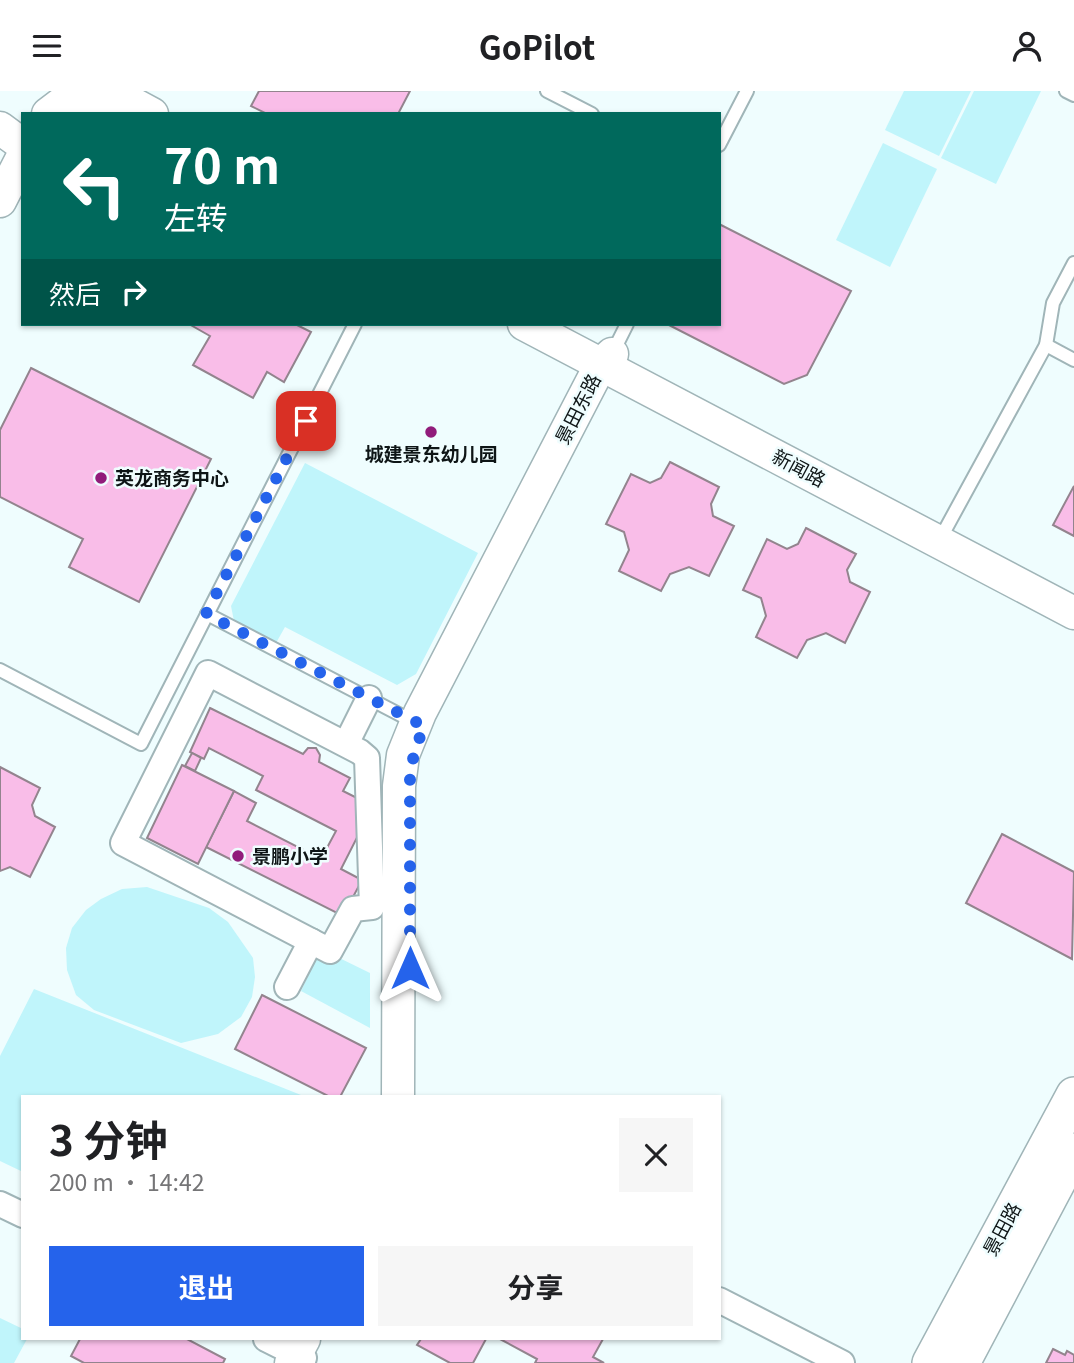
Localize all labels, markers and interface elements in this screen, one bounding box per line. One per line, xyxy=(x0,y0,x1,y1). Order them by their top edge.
text: GoPilot xyxy=(479,23,595,69)
icon: menu xyxy=(28,27,66,65)
icon: person xyxy=(1008,27,1046,65)
text: 70 m xyxy=(164,127,280,198)
icon: left xyxy=(49,140,140,231)
text: 左转 xyxy=(164,193,228,239)
icon: right xyxy=(115,273,153,311)
text: 然后 xyxy=(49,274,101,311)
street label: 景田东路 xyxy=(547,368,606,448)
pin xyxy=(276,391,336,451)
icon: arrive xyxy=(287,402,325,440)
marker: 城建景东幼儿园 xyxy=(423,424,439,440)
place label: 城建景东幼儿园 xyxy=(364,439,498,466)
street label: 新闻路 xyxy=(768,441,831,492)
place label: 英龙商务中心 xyxy=(115,463,229,490)
marker: 英龙商务中心 xyxy=(93,470,109,486)
place label: 景鹏小学 xyxy=(252,841,328,868)
marker: 景鹏小学 xyxy=(230,848,246,864)
position arrow xyxy=(373,931,447,1005)
text: 3 分钟 xyxy=(49,1107,167,1168)
button: close xyxy=(619,1118,693,1192)
text: 200 m · 14:42 xyxy=(49,1164,205,1198)
street label: 景田路 xyxy=(975,1197,1026,1260)
button: 退出 xyxy=(49,1246,364,1326)
button: 分享 xyxy=(378,1246,693,1326)

